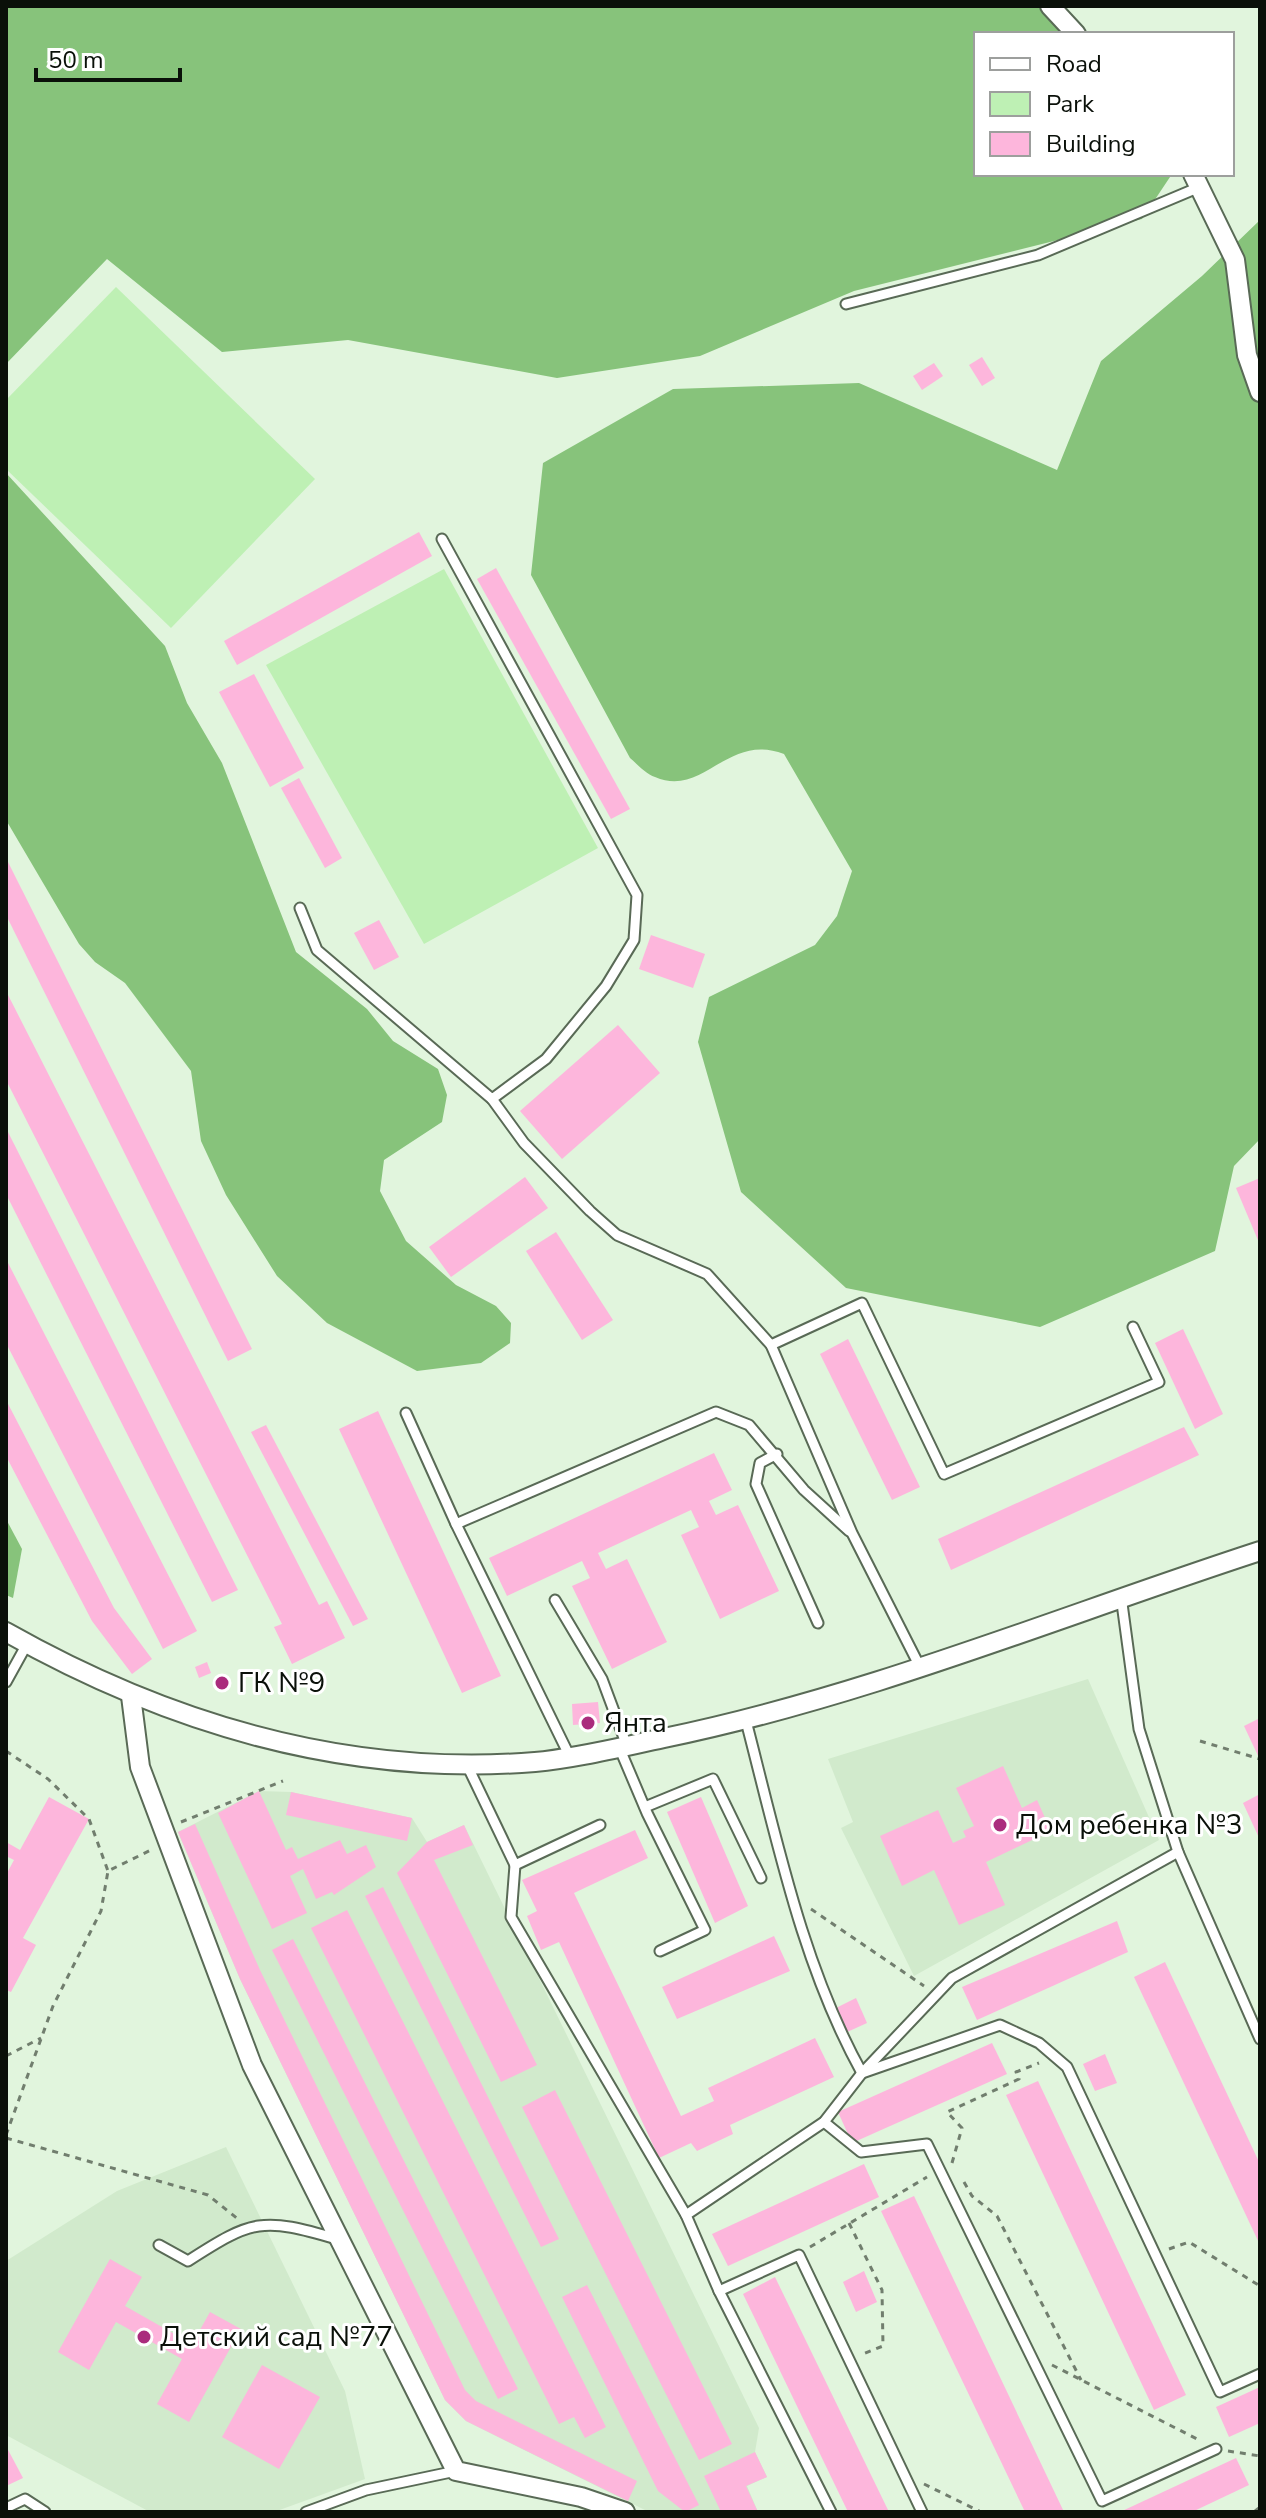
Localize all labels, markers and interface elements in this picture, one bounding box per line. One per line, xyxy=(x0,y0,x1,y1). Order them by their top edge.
scale bar xyxy=(36,32,180,82)
legend xyxy=(974,32,1234,176)
text: 50 m xyxy=(48,44,104,76)
text: Road xyxy=(1046,48,1102,80)
text: Park xyxy=(1046,88,1095,120)
text: Building xyxy=(1046,128,1136,160)
place label: ГК №9 xyxy=(238,1664,325,1702)
marker: ГК №9 xyxy=(213,1674,231,1692)
place label: Янта xyxy=(604,1704,667,1742)
marker: Янта xyxy=(579,1714,597,1732)
place label: Дом ребенка №3 xyxy=(1016,1806,1243,1844)
marker: Дом ребенка №3 xyxy=(991,1816,1009,1834)
place label: Детский сад №77 xyxy=(160,2318,393,2356)
marker: Детский сад №77 xyxy=(135,2328,153,2346)

